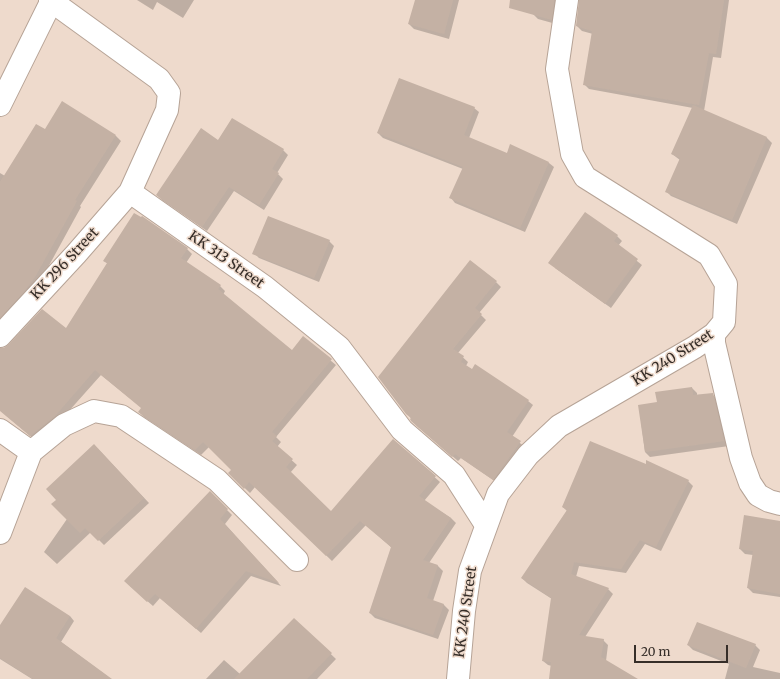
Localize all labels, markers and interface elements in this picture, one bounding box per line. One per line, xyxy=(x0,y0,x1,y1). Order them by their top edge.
street label: KK 296 Street xyxy=(28,225,102,303)
street label: KK 313 Street xyxy=(185,228,267,292)
street label: KK 240 Street xyxy=(629,326,717,390)
street label: KK 240 Street xyxy=(451,565,481,659)
scale bar xyxy=(636,637,730,663)
text: 20 m xyxy=(641,644,670,659)

